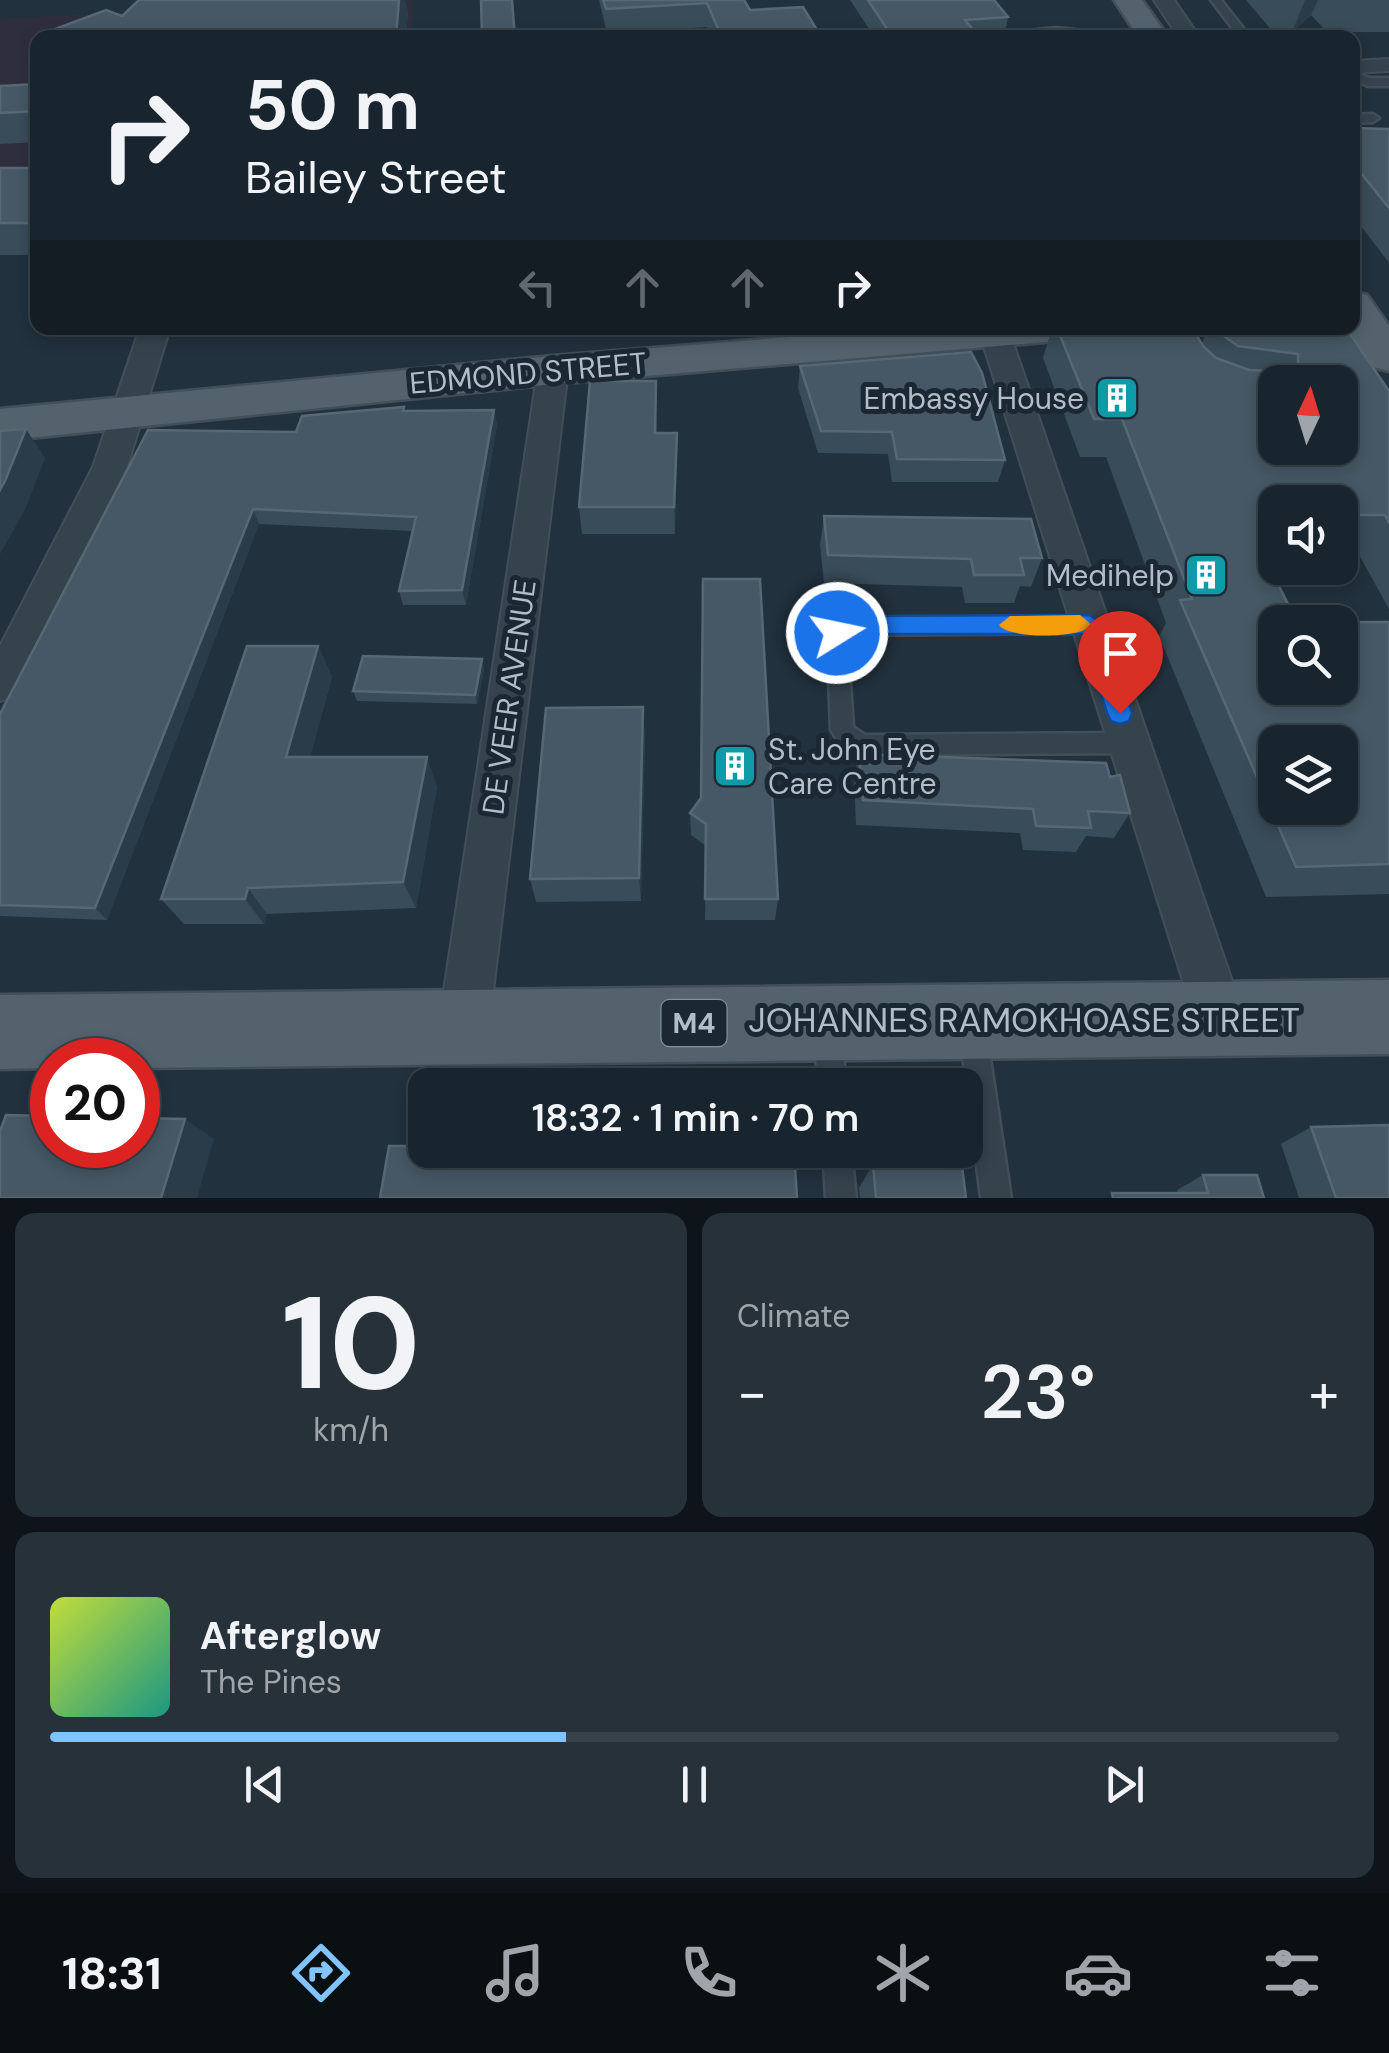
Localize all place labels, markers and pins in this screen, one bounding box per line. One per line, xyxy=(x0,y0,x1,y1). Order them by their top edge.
building icon: Embassy House xyxy=(1094,375,1140,421)
place label: Embassy House xyxy=(864,379,1084,418)
building icon: Medihelp xyxy=(1183,552,1229,598)
place label: Medihelp xyxy=(1046,556,1174,595)
pin xyxy=(1078,611,1163,714)
place label: St. John Eye Care Centre xyxy=(768,730,936,803)
building icon: St. John Eye Care Centre xyxy=(712,743,758,789)

